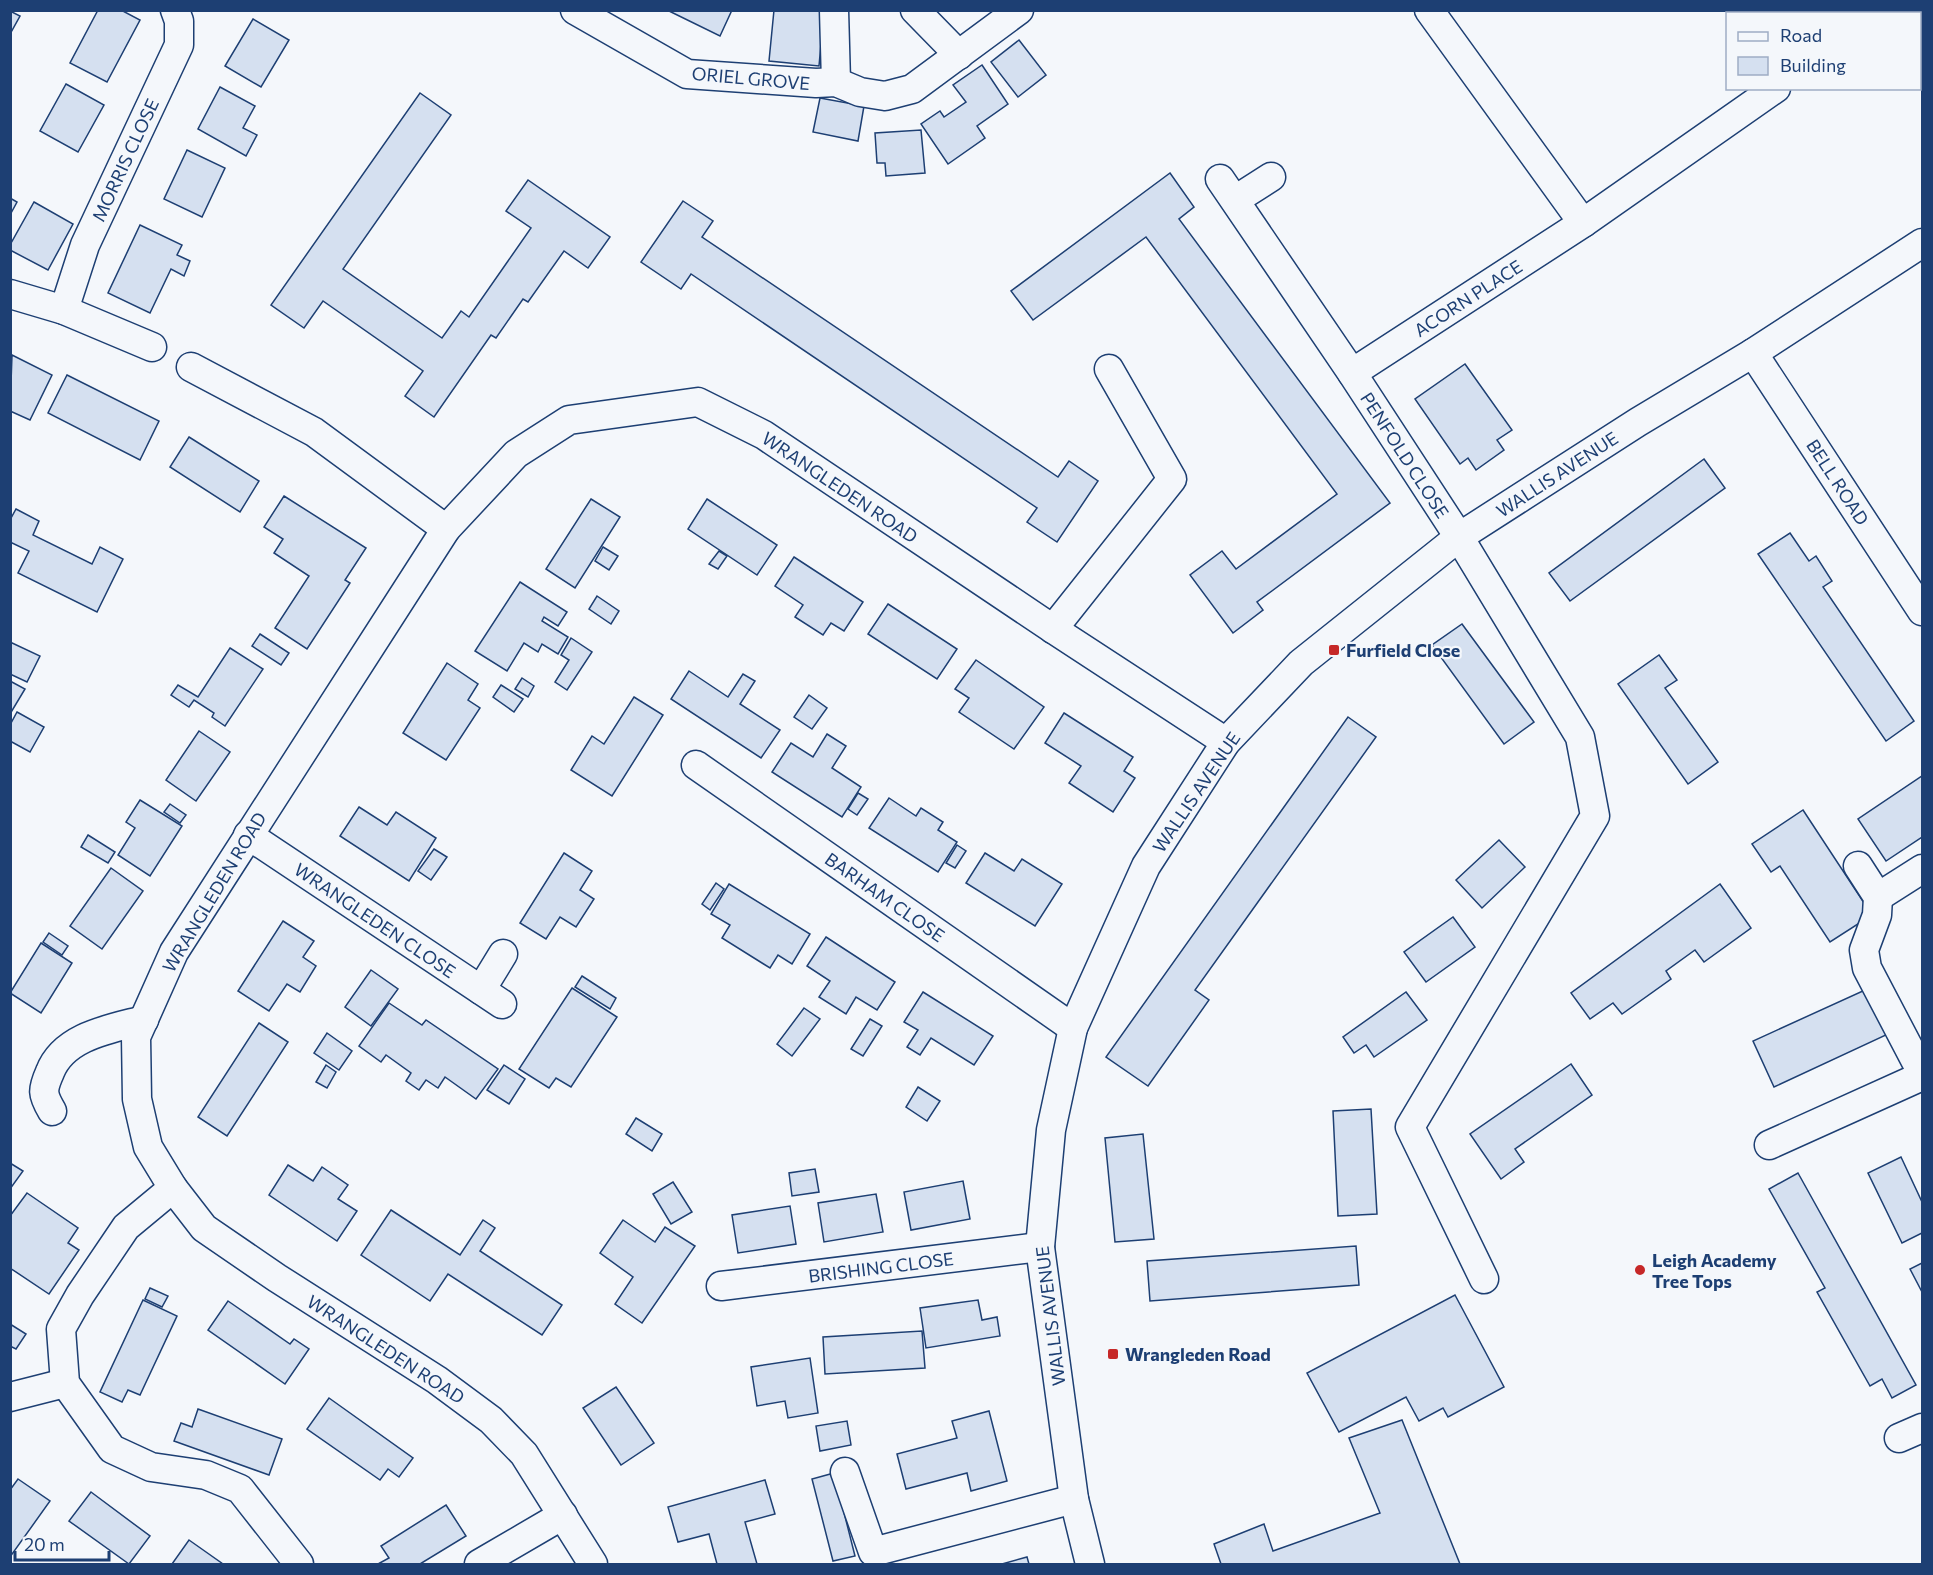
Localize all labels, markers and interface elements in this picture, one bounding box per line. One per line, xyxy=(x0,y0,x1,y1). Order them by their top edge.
legend xyxy=(1726,12,1921,90)
text: Road xyxy=(1780,24,1822,46)
text: Building xyxy=(1780,54,1846,76)
street label: ORIEL GROVE xyxy=(691,62,811,94)
street label: MORRIS CLOSE xyxy=(87,95,163,225)
street label: ACORN PLACE xyxy=(1410,255,1526,341)
street label: PENFOLD CLOSE xyxy=(1356,388,1454,522)
street label: WALLIS AVENUE xyxy=(1492,426,1622,522)
street label: WRANGLEDEN ROAD xyxy=(758,427,922,547)
street label: BELL ROAD xyxy=(1802,435,1874,529)
place label: Furfield Close xyxy=(1346,639,1460,661)
marker: Furfield Close xyxy=(1327,643,1341,657)
street label: WALLIS AVENUE xyxy=(1148,728,1244,856)
street label: WRANGLEDEN ROAD xyxy=(157,808,271,976)
street label: BARHAM CLOSE xyxy=(821,848,949,946)
street label: WRANGLEDEN CLOSE xyxy=(290,858,460,982)
street label: WALLIS AVENUE xyxy=(1031,1245,1069,1387)
street label: BRISHING CLOSE xyxy=(807,1247,955,1287)
place label: Leigh Academy Tree Tops xyxy=(1652,1249,1777,1292)
marker: Leigh Academy Tree Tops xyxy=(1633,1263,1647,1277)
street label: WRANGLEDEN ROAD xyxy=(303,1290,469,1408)
place label: Wrangleden Road xyxy=(1125,1343,1271,1365)
marker: Wrangleden Road xyxy=(1106,1347,1120,1361)
scale bar xyxy=(15,1524,110,1562)
text: 20 m xyxy=(24,1533,65,1555)

